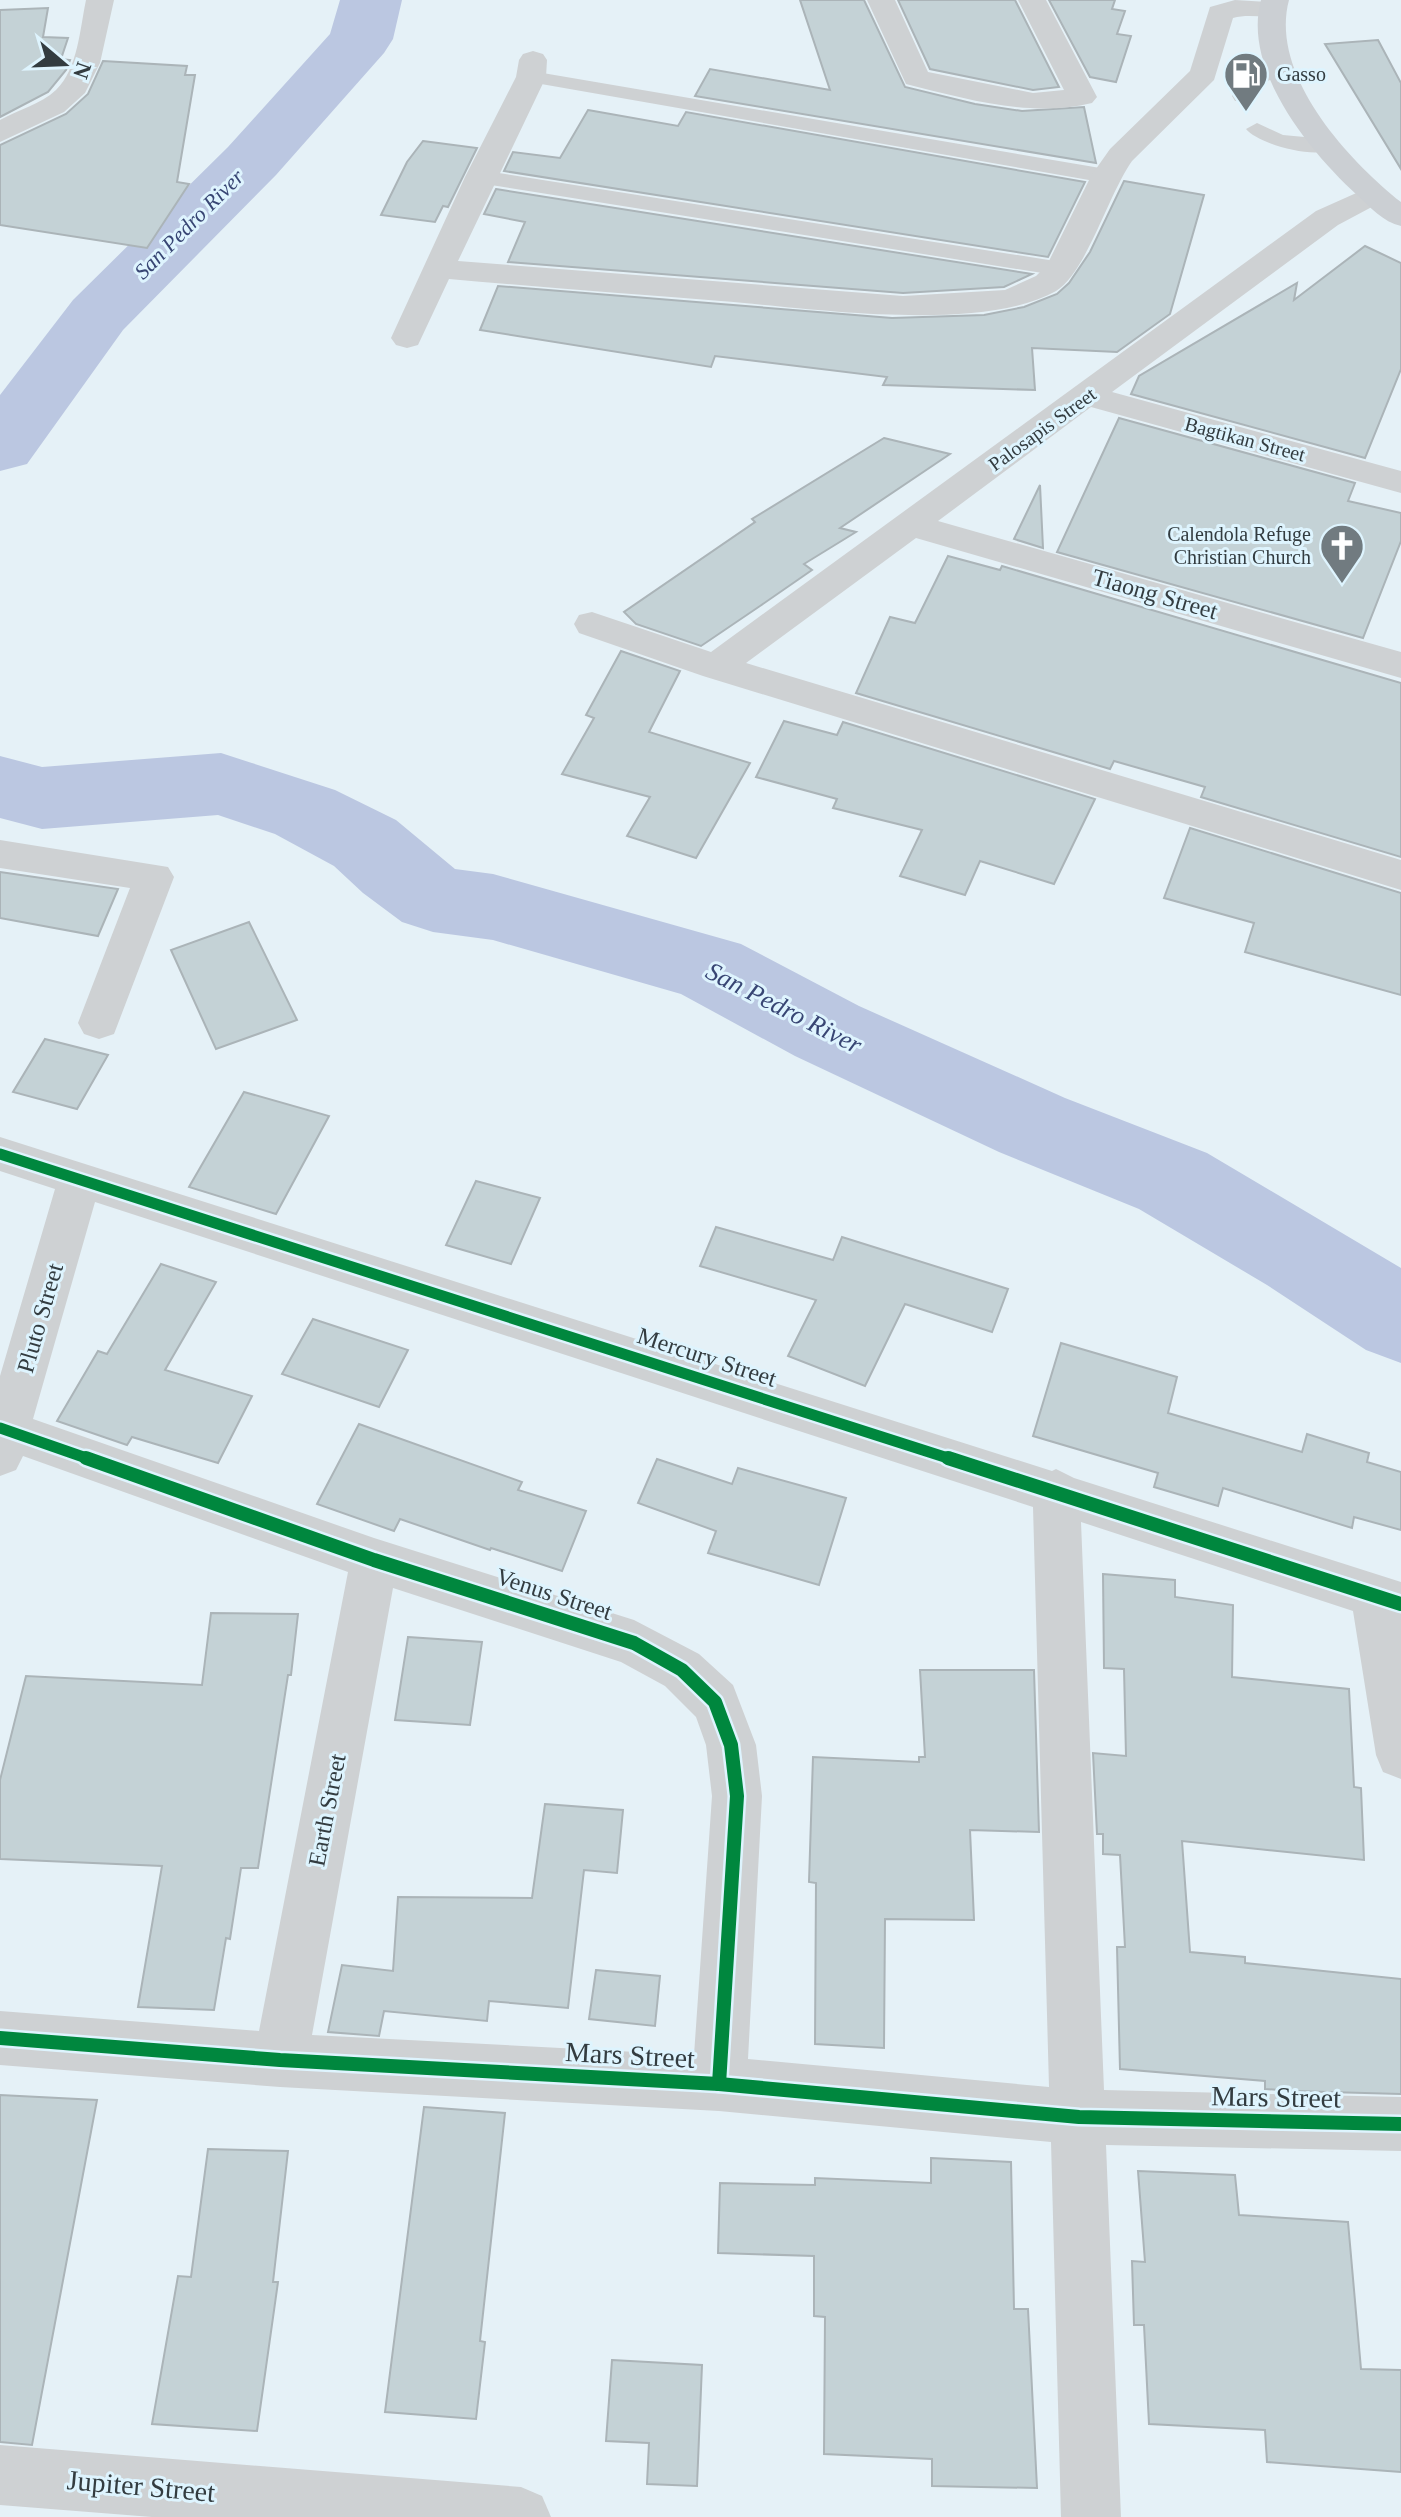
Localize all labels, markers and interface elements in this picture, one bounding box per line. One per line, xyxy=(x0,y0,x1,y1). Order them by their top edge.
north arrow xyxy=(24,24,104,104)
fuel station icon: Gasso xyxy=(1222,50,1270,113)
text: N xyxy=(68,59,97,82)
place label: Gasso xyxy=(1277,63,1326,85)
water label: San Pedro River xyxy=(129,164,249,284)
street label: Palosapis Street xyxy=(984,382,1101,476)
street label: Bagtikan Street xyxy=(1182,412,1308,467)
church icon: Calendola Refuge Christian Church xyxy=(1318,522,1366,585)
place label: Calendola Refuge Christian Church xyxy=(1167,523,1311,568)
street label: Tiaong Street xyxy=(1089,564,1221,624)
water label: San Pedro River xyxy=(701,956,867,1060)
street label: Pluto Street xyxy=(12,1260,68,1376)
street label: Mercury Street xyxy=(634,1322,780,1392)
street label: Venus Street xyxy=(493,1563,616,1625)
street label: Earth Street xyxy=(303,1751,351,1868)
street label: Mars Street xyxy=(564,2036,696,2074)
street label: Mars Street xyxy=(1211,2080,1341,2114)
street label: Jupiter Street xyxy=(66,2464,217,2508)

